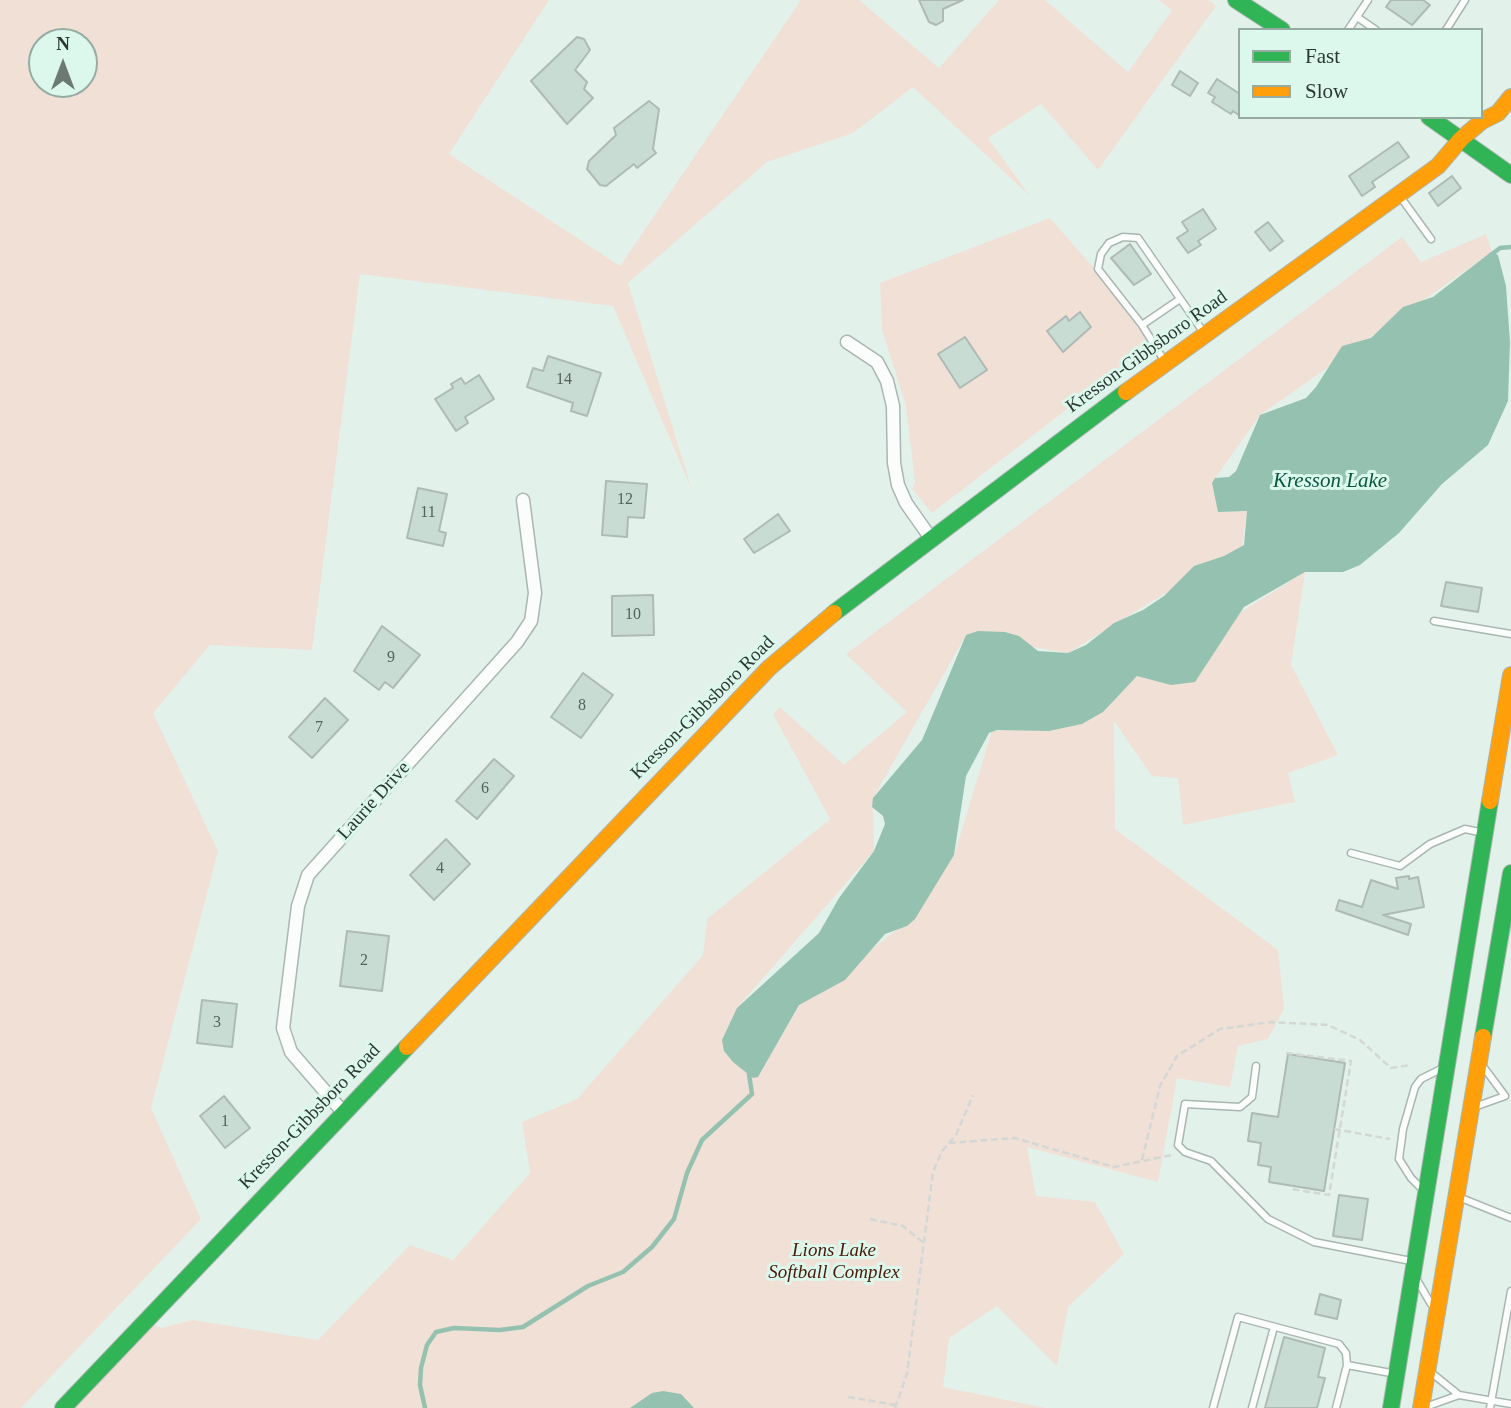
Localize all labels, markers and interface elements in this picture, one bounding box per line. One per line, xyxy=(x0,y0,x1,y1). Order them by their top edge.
north arrow xyxy=(28,28,98,98)
legend xyxy=(1238,28,1483,119)
text: N xyxy=(56,33,70,54)
text: Fast xyxy=(1305,44,1340,68)
text: Slow xyxy=(1305,79,1348,103)
street label: Kresson-Gibbsboro Road xyxy=(1062,286,1232,418)
house number: 14 xyxy=(556,370,572,390)
water label: Kresson Lake xyxy=(1273,468,1387,494)
house number: 12 xyxy=(617,490,633,510)
house number: 11 xyxy=(420,503,436,523)
house number: 10 xyxy=(625,605,641,625)
street label: Kresson-Gibbsboro Road xyxy=(626,631,780,785)
house number: 9 xyxy=(387,648,395,668)
house number: 8 xyxy=(578,696,586,716)
house number: 7 xyxy=(315,718,323,738)
street label: Laurie Drive xyxy=(333,757,415,845)
house number: 6 xyxy=(481,779,489,799)
house number: 4 xyxy=(436,859,444,879)
house number: 2 xyxy=(360,951,368,971)
house number: 3 xyxy=(213,1013,221,1033)
street label: Kresson-Gibbsboro Road xyxy=(235,1039,385,1195)
house number: 1 xyxy=(221,1112,229,1132)
park label: Lions Lake Softball Complex xyxy=(768,1240,900,1284)

